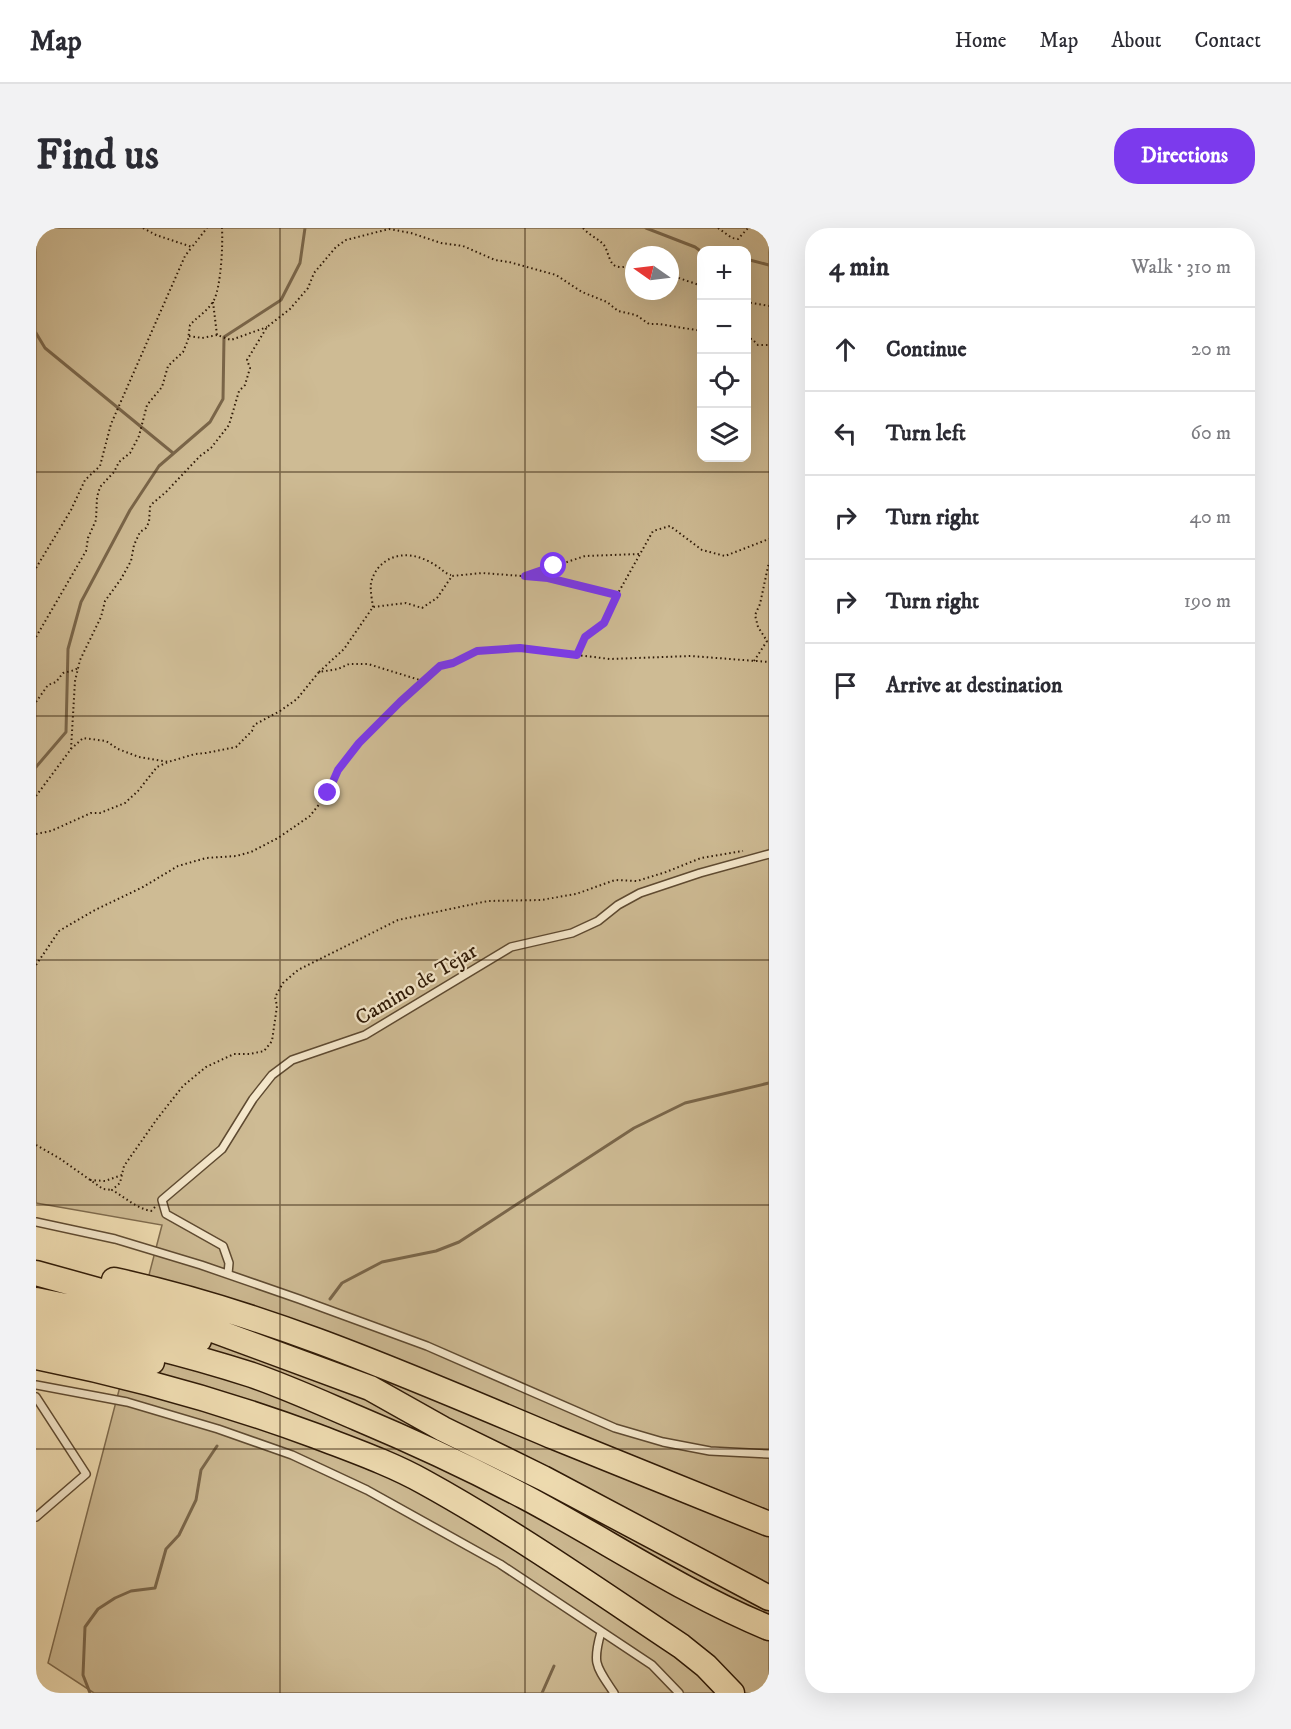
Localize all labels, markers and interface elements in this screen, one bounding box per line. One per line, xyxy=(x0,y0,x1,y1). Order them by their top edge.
text: Map xyxy=(30,24,82,59)
text: Home xyxy=(955,28,1007,54)
text: Map xyxy=(1040,28,1078,54)
text: About xyxy=(1111,28,1162,54)
text: Contact xyxy=(1195,28,1261,54)
button: Directions xyxy=(1114,128,1255,184)
text: Find us xyxy=(36,130,159,182)
north arrow xyxy=(625,246,679,300)
map controls xyxy=(697,246,751,462)
button: + xyxy=(697,246,751,300)
text: 4 min xyxy=(829,251,889,284)
text: Walk · 310 m xyxy=(1131,255,1231,280)
button: − xyxy=(697,300,751,354)
icon: ahead xyxy=(829,333,862,366)
text: Continue xyxy=(886,336,967,363)
text: 20 m xyxy=(1191,337,1231,362)
button: locate xyxy=(697,354,751,408)
button: layers xyxy=(697,408,751,462)
icon: left xyxy=(829,417,862,450)
text: Turn left xyxy=(886,420,966,447)
text: 60 m xyxy=(1191,421,1231,446)
icon: right xyxy=(829,501,862,534)
text: Turn right xyxy=(886,504,979,531)
text: 40 m xyxy=(1189,505,1231,530)
route start xyxy=(540,552,566,578)
icon: right xyxy=(829,585,862,618)
text: Turn right xyxy=(886,588,979,615)
text: 190 m xyxy=(1184,589,1231,614)
icon: arrive xyxy=(829,669,862,702)
text: Arrive at destination xyxy=(886,672,1063,699)
route end xyxy=(314,779,340,805)
street label: Camino de Tejar xyxy=(351,938,482,1031)

